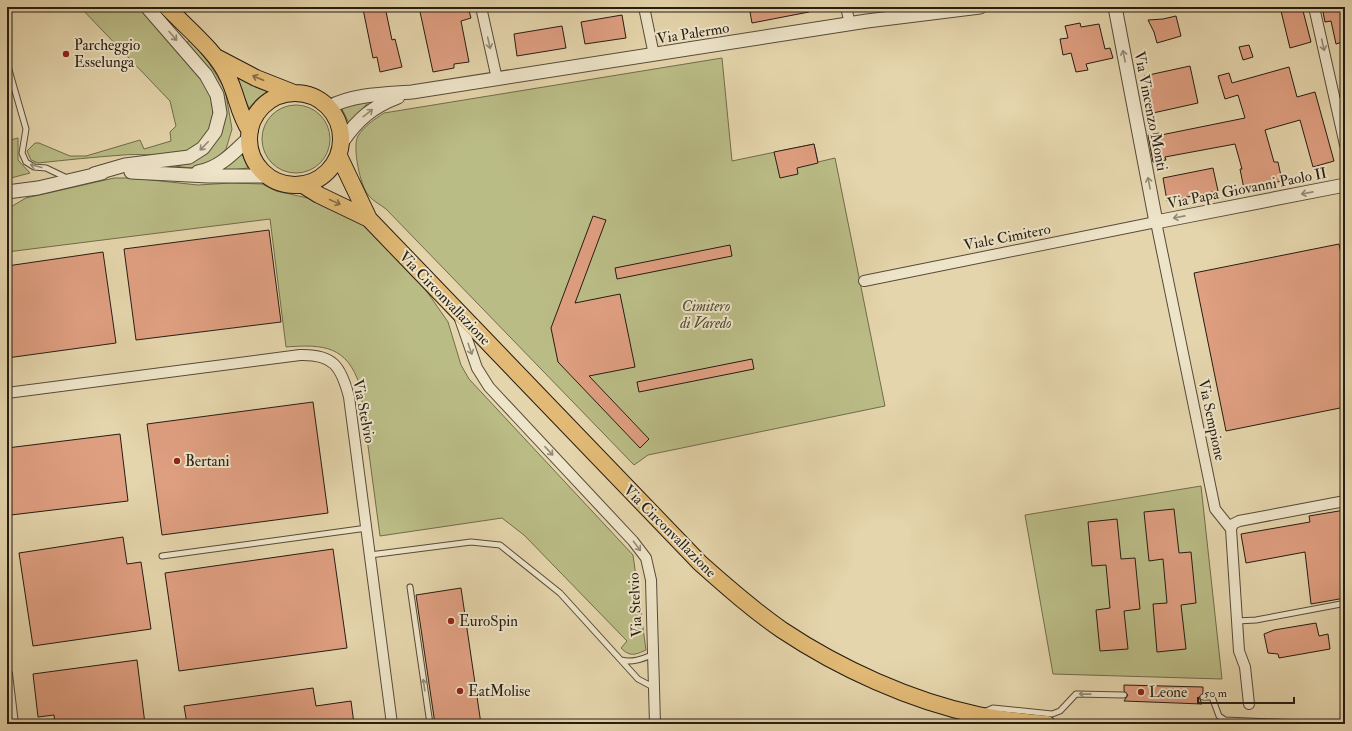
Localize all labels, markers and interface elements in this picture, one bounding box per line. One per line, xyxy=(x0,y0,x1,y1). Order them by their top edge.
street label: Via Palermo xyxy=(656,18,731,49)
one-way arrow xyxy=(168,31,177,42)
place label: Parcheggio Esselunga xyxy=(74,36,140,72)
one-way arrow xyxy=(486,36,493,49)
one-way arrow xyxy=(1319,38,1327,51)
marker: Parcheggio Esselunga xyxy=(61,49,71,59)
one-way arrow xyxy=(1120,50,1128,63)
street label: Via Vincenzo Monti xyxy=(1130,50,1171,173)
one-way arrow xyxy=(252,73,264,81)
one-way arrow xyxy=(363,109,374,117)
one-way arrow xyxy=(199,141,208,151)
one-way arrow xyxy=(30,162,43,169)
street label: Via Papa Giovanni Paolo II xyxy=(1166,164,1329,214)
one-way arrow xyxy=(1144,177,1152,190)
one-way arrow xyxy=(1301,189,1314,197)
one-way arrow xyxy=(329,199,341,206)
one-way arrow xyxy=(1173,214,1186,222)
street label: Viale Cimitero xyxy=(962,220,1052,255)
street label: Via Circonvallazione xyxy=(395,247,494,349)
park label: Cimitero di Varedo xyxy=(679,297,732,333)
one-way arrow xyxy=(467,343,475,355)
street label: Via Stelvio xyxy=(348,378,379,445)
street label: Via Sempione xyxy=(1193,378,1229,463)
one-way arrow xyxy=(544,446,554,456)
place label: Bertani xyxy=(185,452,229,471)
marker: Bertani xyxy=(172,456,182,466)
street label: Via Circonvallazione xyxy=(619,481,720,582)
one-way arrow xyxy=(633,541,641,552)
street label: Via Stelvio xyxy=(624,572,647,638)
place label: EuroSpin xyxy=(459,612,518,632)
marker: EuroSpin xyxy=(446,616,456,626)
one-way arrow xyxy=(420,679,428,692)
scale bar xyxy=(1198,679,1294,705)
place label: EatMolise xyxy=(468,682,530,701)
place label: Leone xyxy=(1149,683,1187,702)
marker: EatMolise xyxy=(455,686,465,696)
text: 50 m xyxy=(1204,686,1228,701)
marker: Leone xyxy=(1136,687,1146,697)
one-way arrow xyxy=(1079,691,1092,698)

